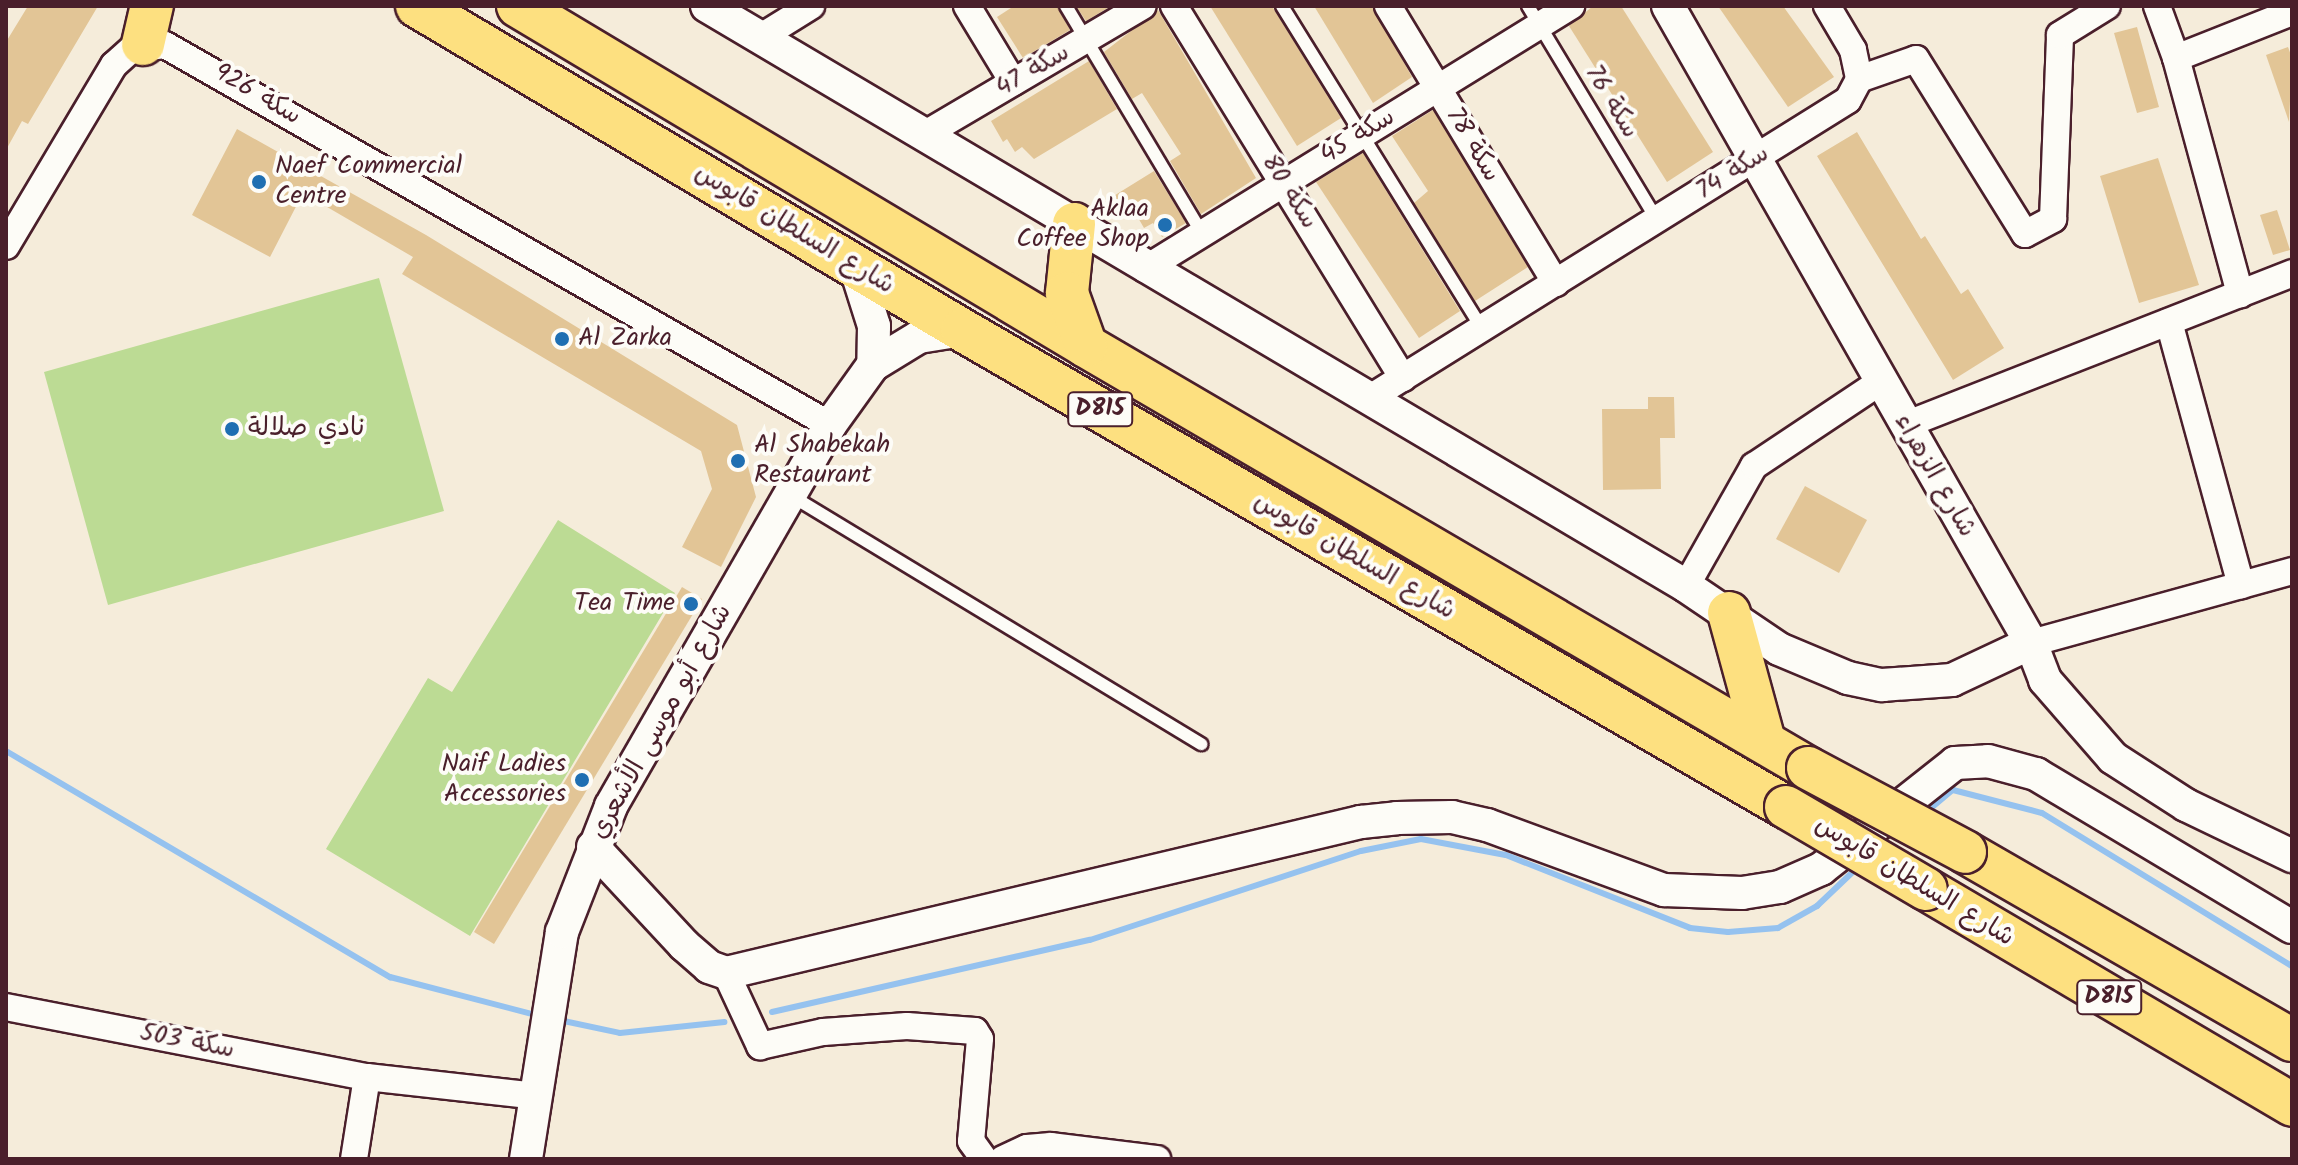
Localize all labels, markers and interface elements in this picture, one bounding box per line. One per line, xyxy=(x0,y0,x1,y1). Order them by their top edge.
street label: سكة 47 xyxy=(991,37,1075,105)
street label: سكة 926 xyxy=(208,57,306,133)
street label: سكة 76 xyxy=(1577,60,1645,144)
street label: سكة 45 xyxy=(1315,102,1401,172)
street label: سكة 78 xyxy=(1438,102,1506,188)
street label: سكة 74 xyxy=(1691,139,1775,207)
street label: سكة 80 xyxy=(1254,149,1324,235)
place label: Naef Commercial Centre xyxy=(275,151,462,212)
street label: شارع السلطان قابوس xyxy=(688,158,900,302)
marker: Naef Commercial Centre xyxy=(250,173,268,191)
place label: Aklaa Coffee Shop xyxy=(1016,194,1149,256)
marker: Aklaa Coffee Shop xyxy=(1156,216,1174,234)
place label: Al Zarka xyxy=(578,323,672,355)
marker: Al Zarka xyxy=(553,330,571,348)
road number: D815 xyxy=(1066,389,1134,429)
street label: شارع الزهراء xyxy=(1886,409,1982,543)
place label: نادي صلالة xyxy=(248,413,365,445)
marker: نادي صلالة xyxy=(223,420,241,438)
place label: Al Shabekah Restaurant xyxy=(754,430,890,492)
marker: Al Shabekah Restaurant xyxy=(729,452,747,470)
street label: شارع السلطان قابوس xyxy=(1248,487,1460,627)
place label: Tea Time xyxy=(574,588,675,620)
marker: Tea Time xyxy=(682,595,700,613)
street label: شارع أبو موسى الأشعري xyxy=(584,599,740,845)
place label: Naif Ladies Accessories xyxy=(441,749,566,810)
marker: Naif Ladies Accessories xyxy=(573,771,591,789)
street label: شارع السلطان قابوس xyxy=(1808,810,2020,954)
road number: D815 xyxy=(2075,977,2143,1017)
street label: سكة 503 xyxy=(137,1018,237,1066)

